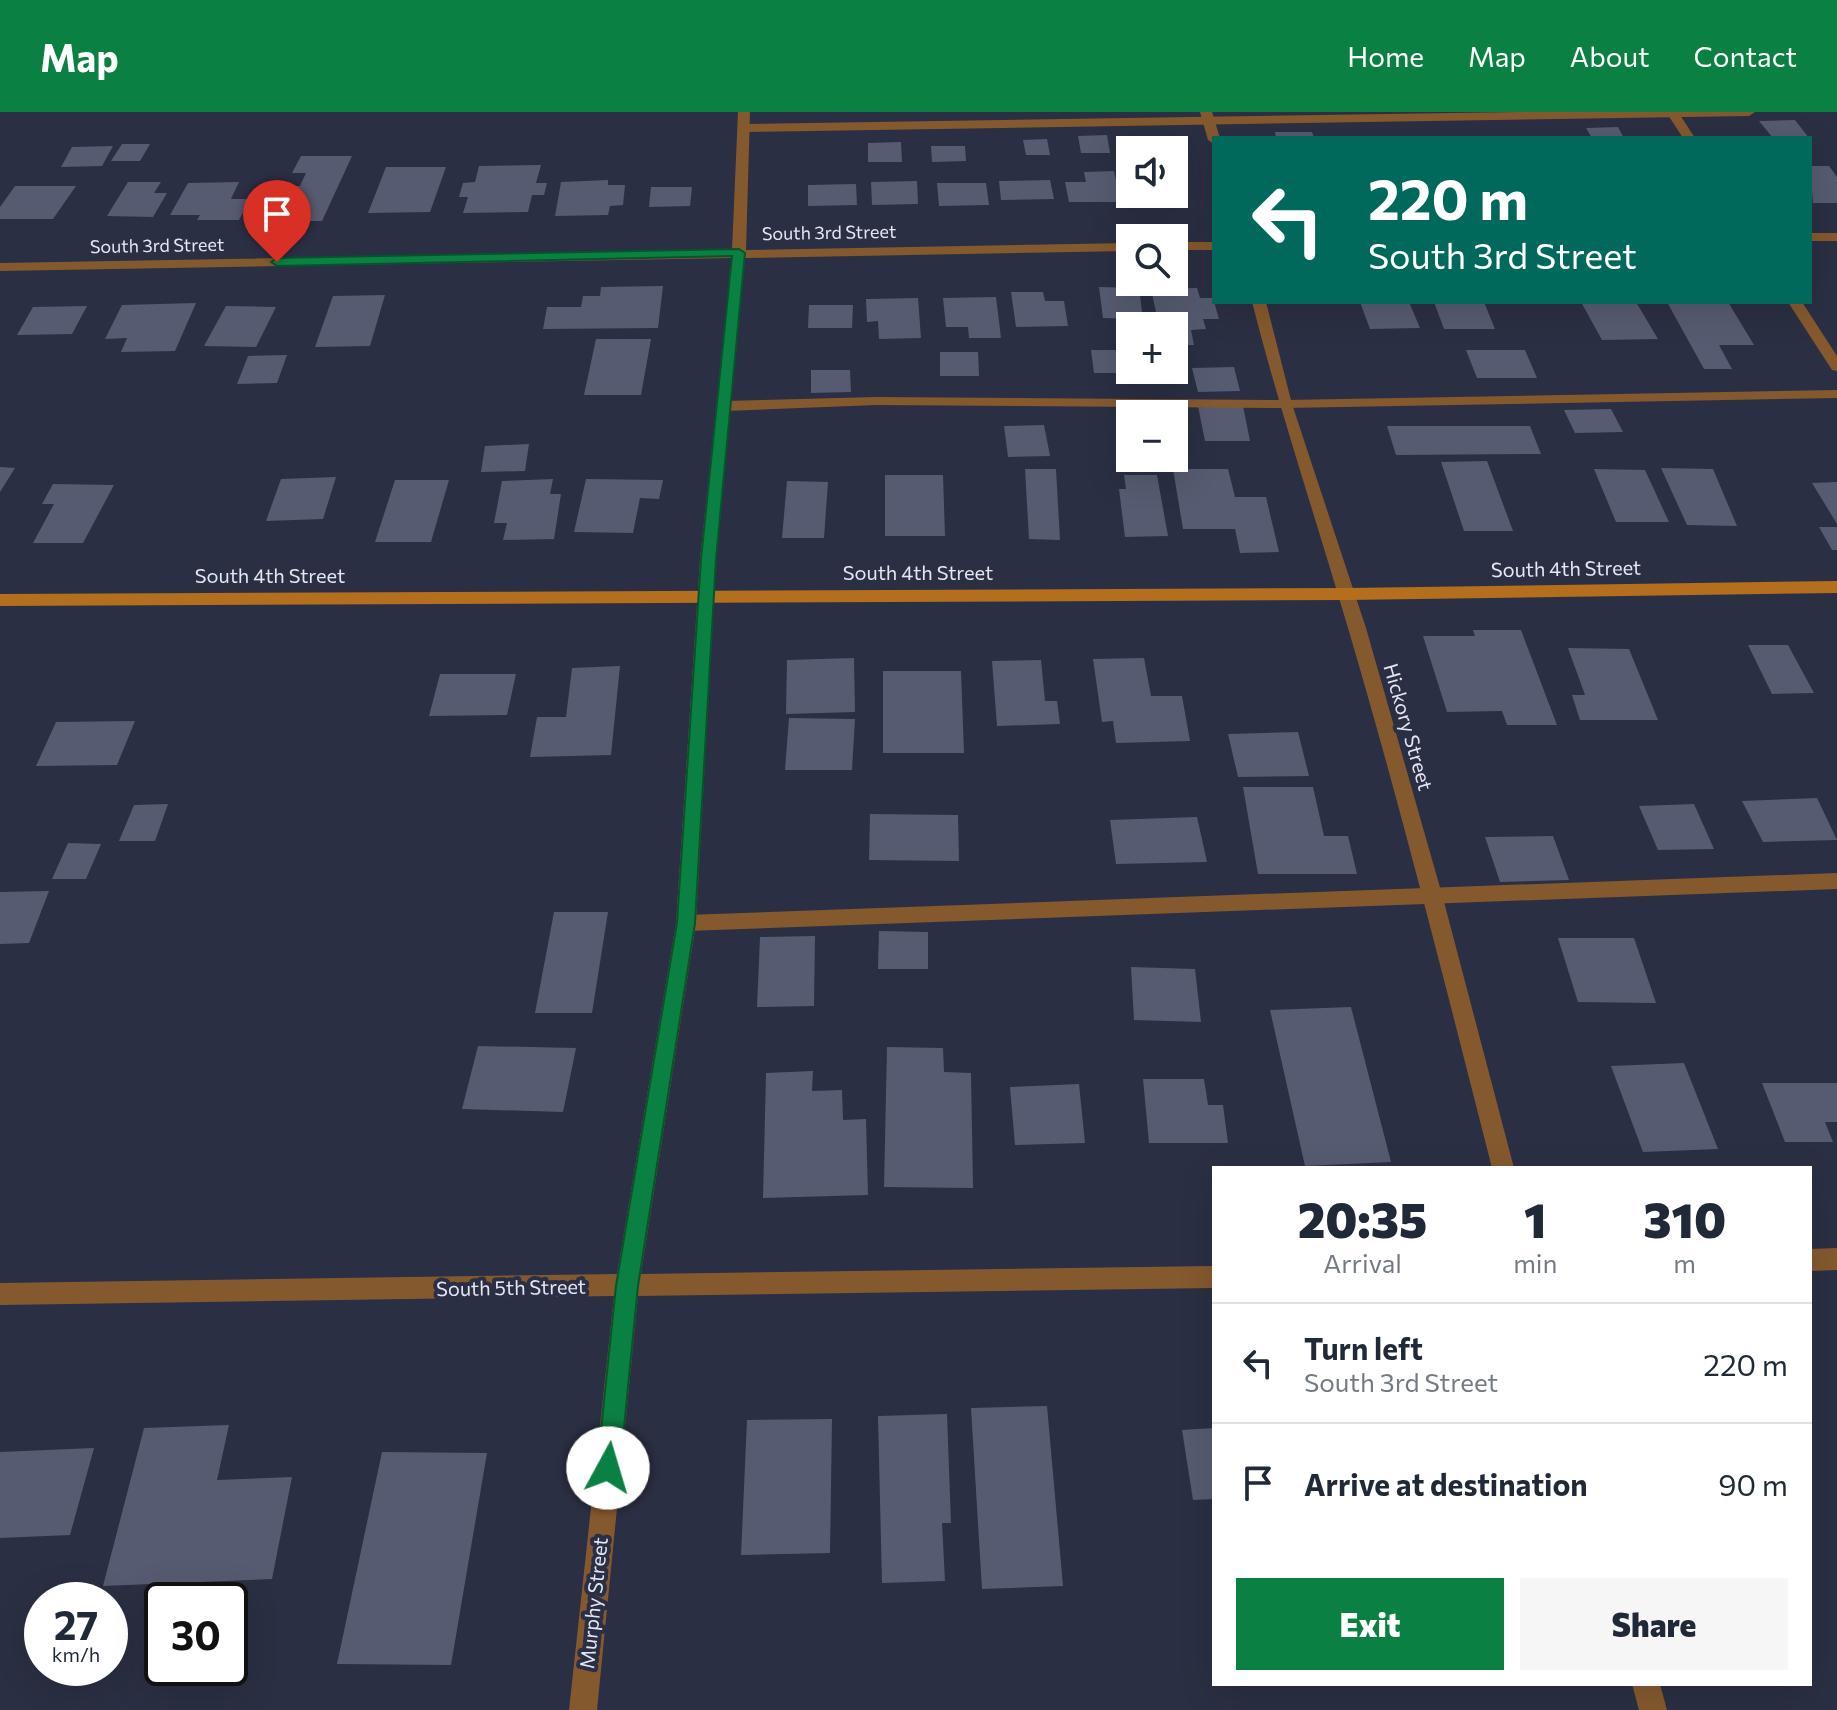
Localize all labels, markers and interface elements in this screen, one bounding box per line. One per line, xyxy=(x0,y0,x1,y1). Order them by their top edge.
text: Map xyxy=(40,33,119,80)
text: Home xyxy=(1347,39,1424,73)
text: Map xyxy=(1468,39,1526,73)
text: About xyxy=(1570,39,1650,73)
text: Contact xyxy=(1694,39,1797,73)
map controls xyxy=(1116,136,1188,472)
button: sound xyxy=(1116,136,1188,208)
text: 220 m xyxy=(1368,163,1528,232)
icon: left xyxy=(1236,168,1340,272)
pin xyxy=(243,180,311,262)
icon: arrive xyxy=(255,192,299,236)
street label: South 3rd Street xyxy=(762,220,896,244)
button: search xyxy=(1116,224,1188,296)
text: South 3rd Street xyxy=(1368,232,1637,276)
street label: South 3rd Street xyxy=(90,233,224,257)
button: + xyxy=(1116,312,1188,384)
button: − xyxy=(1116,400,1188,472)
street label: South 4th Street xyxy=(1491,555,1641,581)
street label: South 4th Street xyxy=(843,560,993,584)
street label: South 4th Street xyxy=(195,563,345,587)
street label: Hickory Street xyxy=(1379,660,1439,793)
text: 20:35 xyxy=(1298,1189,1427,1248)
text: 1 xyxy=(1524,1189,1546,1248)
text: 310 xyxy=(1643,1189,1726,1248)
text: Arrival xyxy=(1323,1247,1402,1278)
text: min xyxy=(1513,1247,1557,1278)
text: m xyxy=(1673,1247,1696,1278)
street label: South 5th Street xyxy=(436,1274,586,1300)
text: Turn left xyxy=(1304,1329,1423,1366)
icon: left xyxy=(1236,1341,1280,1385)
text: 220 m xyxy=(1703,1345,1788,1382)
text: South 3rd Street xyxy=(1304,1366,1498,1397)
position arrow xyxy=(566,1426,650,1510)
icon: arrive xyxy=(1236,1461,1280,1505)
text: Arrive at destination xyxy=(1304,1465,1588,1502)
text: 90 m xyxy=(1718,1465,1788,1502)
street label: Murphy Street xyxy=(574,1536,612,1670)
button: Exit xyxy=(1236,1578,1504,1670)
button: Share xyxy=(1520,1578,1788,1670)
speed limit sign: 30 xyxy=(144,1582,248,1686)
text: 27 xyxy=(54,1599,98,1648)
text: km/h xyxy=(52,1642,100,1666)

